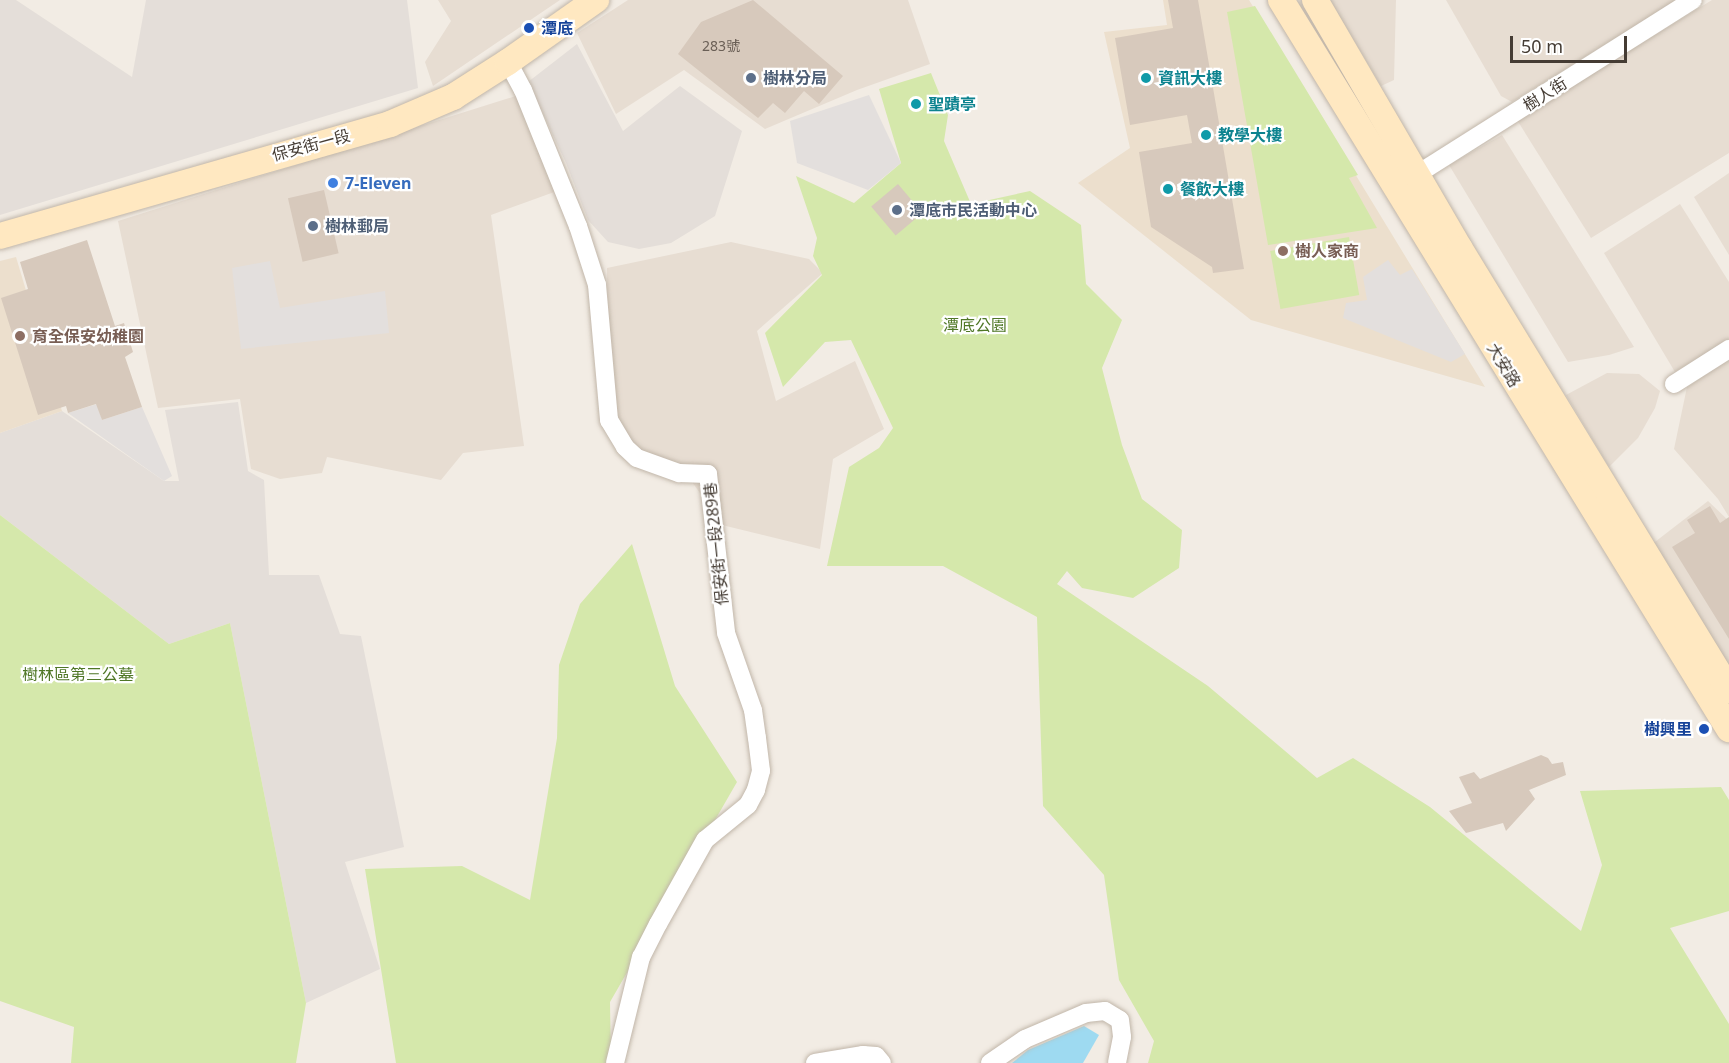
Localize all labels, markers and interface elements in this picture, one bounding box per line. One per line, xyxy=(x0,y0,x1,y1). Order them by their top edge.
place label: 潭底 xyxy=(541,18,573,38)
marker: 潭底 xyxy=(522,21,536,35)
scale bar xyxy=(1513,24,1630,62)
text: 50 m xyxy=(1521,34,1563,58)
house number: 283號 xyxy=(702,38,740,54)
place label: 樹林分局 xyxy=(763,68,827,88)
place label: 資訊大樓 xyxy=(1158,68,1222,88)
marker: 樹林分局 xyxy=(744,71,758,85)
marker: 資訊大樓 xyxy=(1139,71,1153,85)
street label: 樹人街 xyxy=(1520,73,1570,115)
place label: 聖蹟亭 xyxy=(928,94,976,114)
marker: 聖蹟亭 xyxy=(909,97,923,111)
street label: 保安街一段 xyxy=(270,125,352,165)
place label: 教學大樓 xyxy=(1218,125,1282,145)
marker: 教學大樓 xyxy=(1199,128,1213,142)
place label: 7-Eleven xyxy=(345,173,411,193)
marker: 7-Eleven xyxy=(326,176,340,190)
place label: 餐飲大樓 xyxy=(1180,179,1244,199)
marker: 餐飲大樓 xyxy=(1161,182,1175,196)
place label: 潭底市民活動中心 xyxy=(909,200,1037,220)
marker: 潭底市民活動中心 xyxy=(890,203,904,217)
place label: 樹林郵局 xyxy=(325,216,389,236)
marker: 樹林郵局 xyxy=(306,219,320,233)
place label: 樹人家商 xyxy=(1295,241,1359,261)
marker: 樹人家商 xyxy=(1276,244,1290,258)
park label: 潭底公園 xyxy=(943,315,1007,335)
place label: 育全保安幼稚園 xyxy=(32,326,144,346)
marker: 育全保安幼稚園 xyxy=(13,329,27,343)
street label: 大安路 xyxy=(1483,339,1525,391)
street label: 保安街一段289巷 xyxy=(700,482,732,606)
park label: 樹林區第三公墓 xyxy=(22,664,134,684)
place label: 樹興里 xyxy=(1644,719,1692,739)
marker: 樹興里 xyxy=(1697,722,1711,736)

